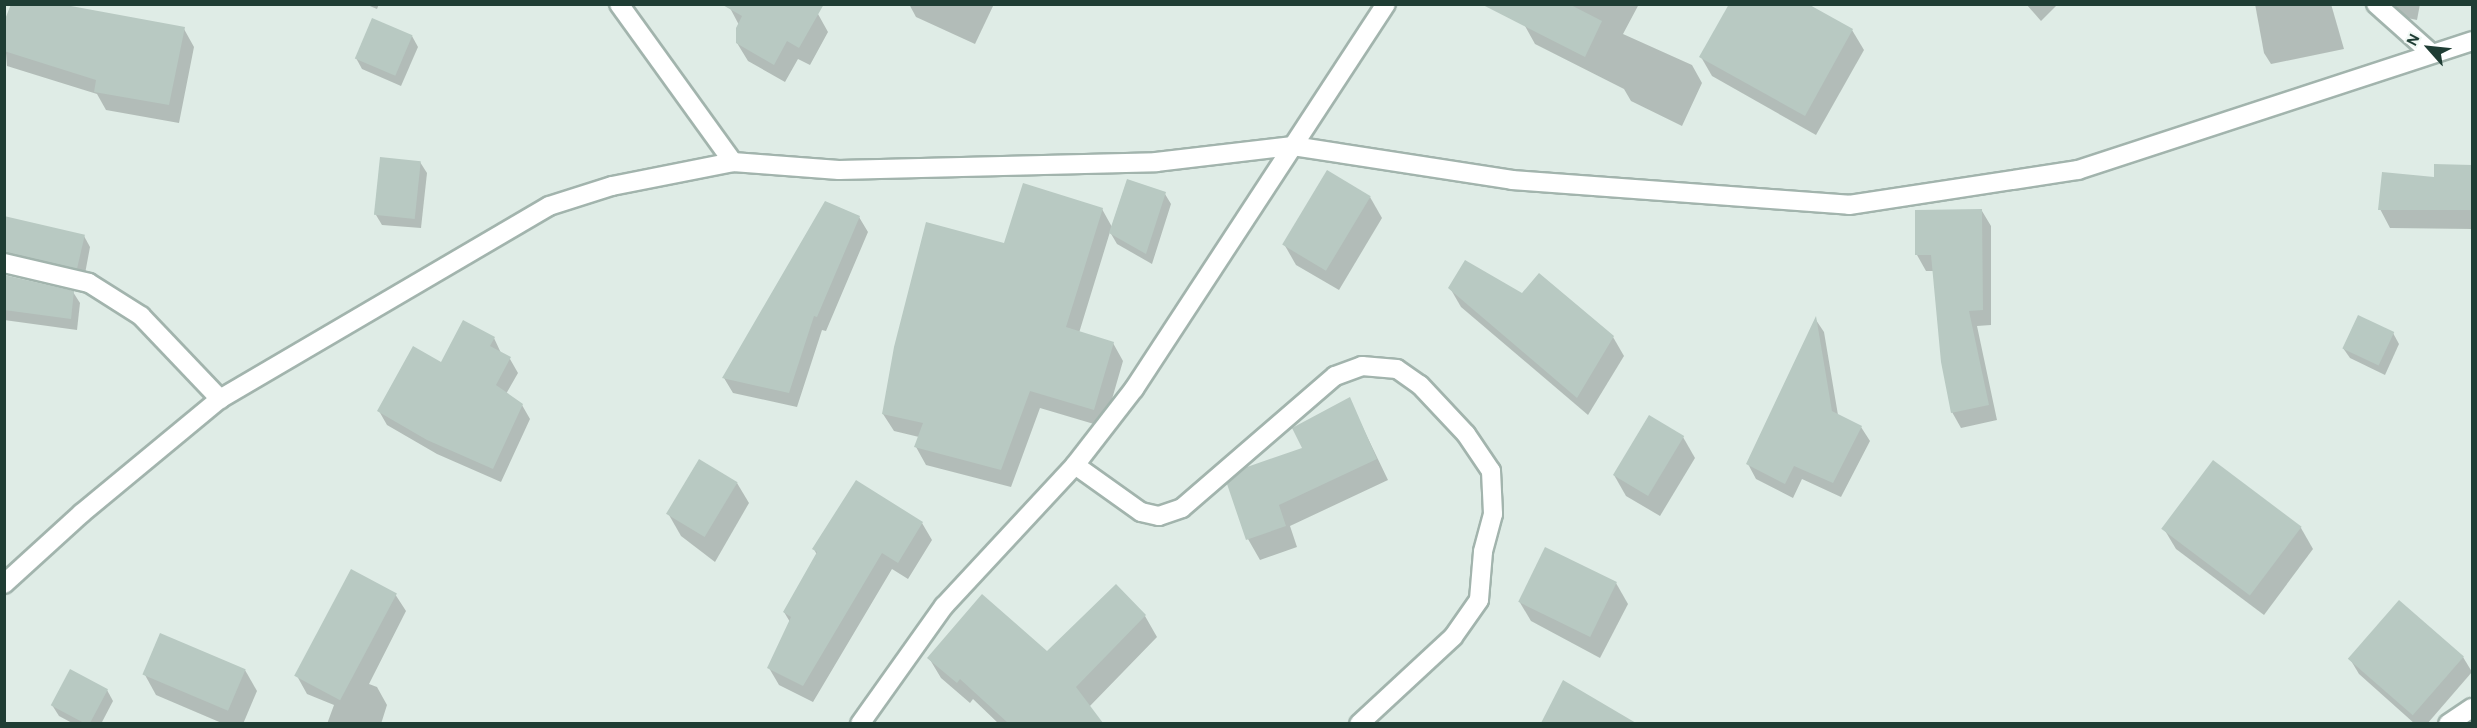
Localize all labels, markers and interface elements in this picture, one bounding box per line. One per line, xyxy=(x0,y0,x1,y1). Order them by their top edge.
north arrow xyxy=(2399,18,2459,78)
text: N xyxy=(2403,31,2423,48)

